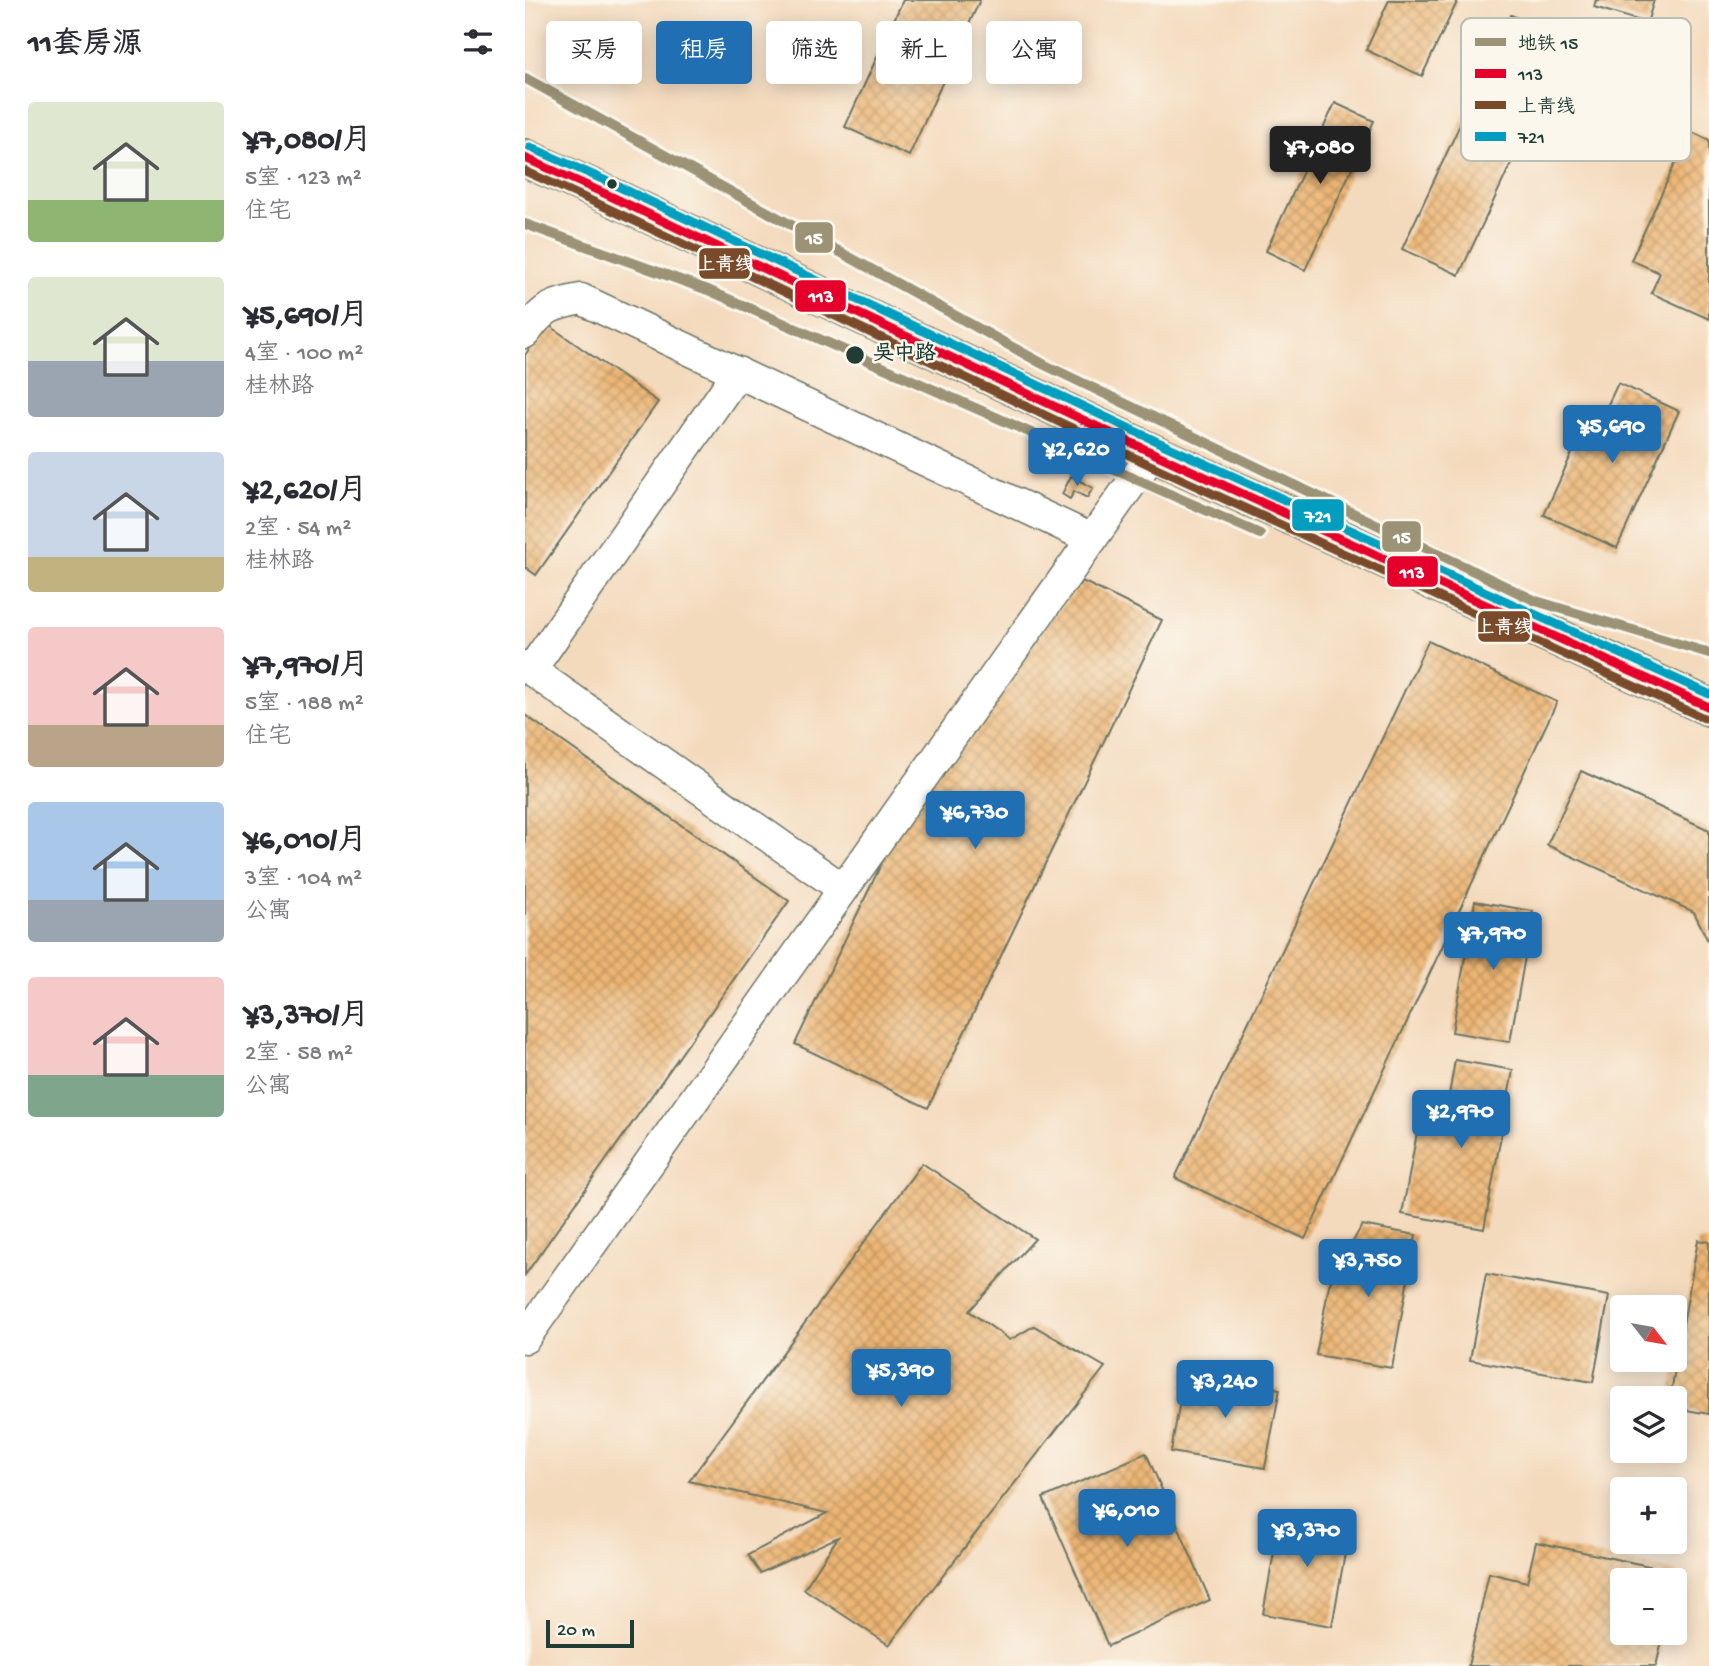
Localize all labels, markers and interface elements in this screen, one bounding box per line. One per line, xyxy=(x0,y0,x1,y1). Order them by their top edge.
legend xyxy=(1461,18,1691,161)
chip: 买房 xyxy=(546,21,642,84)
chip: 租房 xyxy=(656,21,752,84)
chip: 筛选 xyxy=(766,21,862,84)
chip: 新上 xyxy=(876,21,972,84)
chip: 公寓 xyxy=(986,21,1082,84)
icon: filters xyxy=(459,23,497,61)
text: 11套房源 xyxy=(28,29,142,64)
text: 地铁 15 xyxy=(1518,34,1578,57)
text: 113 xyxy=(1517,65,1543,88)
text: 上青线 xyxy=(1518,96,1575,120)
text: ¥7,080/月 xyxy=(245,125,372,160)
pin: ¥7,080 xyxy=(1263,127,1377,186)
text: 721 xyxy=(1517,128,1545,151)
icon: home xyxy=(84,130,168,214)
text: ¥7,080 xyxy=(1286,135,1354,162)
text: 5室 · 123 m² xyxy=(245,166,362,193)
unlabelled marker xyxy=(605,177,619,191)
text: 住宅 xyxy=(245,199,291,226)
line badge: 15 xyxy=(794,221,834,254)
text: 15 xyxy=(804,229,823,252)
line badge: 上青线 xyxy=(698,247,751,280)
text: 上青线 xyxy=(696,254,754,278)
line badge: 113 xyxy=(794,279,847,313)
text: 113 xyxy=(807,287,834,310)
text: ¥5,690/月 xyxy=(245,300,369,335)
icon: home xyxy=(84,305,168,389)
text: 4室 · 100 m² xyxy=(245,341,363,368)
place label: 吴中路 xyxy=(873,341,936,368)
marker: 吴中路 xyxy=(844,344,866,366)
text: 桂林路 xyxy=(245,374,314,401)
pin: ¥5,690 xyxy=(1555,406,1669,465)
text: ¥5,690 xyxy=(1579,414,1645,441)
pin: ¥2,620 xyxy=(1020,428,1134,488)
text: ¥2,620 xyxy=(1044,437,1110,464)
text: ¥2,620/月 xyxy=(245,475,367,510)
icon: home xyxy=(84,480,168,564)
line badge: 721 xyxy=(1291,498,1345,532)
text: 721 xyxy=(1304,507,1331,530)
text: 2室 · 54 m² xyxy=(245,516,351,543)
line badge: 15 xyxy=(1381,520,1422,553)
text: 15 xyxy=(1392,528,1411,551)
text: 桂林路 xyxy=(245,549,314,576)
line badge: 113 xyxy=(1386,555,1439,588)
text: 113 xyxy=(1398,563,1425,586)
line badge: 上青线 xyxy=(1477,610,1531,643)
text: 上青线 xyxy=(1475,617,1533,641)
text: ¥7,970/月 xyxy=(245,650,369,685)
icon: home xyxy=(84,655,168,739)
text: 5室 · 188 m² xyxy=(245,691,364,718)
text: 住宅 xyxy=(245,724,291,751)
pin: ¥6,730 xyxy=(918,792,1032,851)
text: ¥6,730 xyxy=(942,800,1008,827)
text: ¥6,010/月 xyxy=(245,825,367,860)
icon: home xyxy=(84,830,168,914)
text: 3室 · 104 m² xyxy=(245,866,362,893)
text: 公寓 xyxy=(245,899,291,926)
pin: ¥7,970 xyxy=(1436,912,1550,972)
text: ¥7,970 xyxy=(1460,921,1526,948)
text: ¥3,370/月 xyxy=(245,1000,369,1035)
icon: home xyxy=(84,1005,168,1089)
text: 2室 · 58 m² xyxy=(245,1041,353,1068)
text: 公寓 xyxy=(245,1074,291,1101)
pin: ¥2,970 xyxy=(1404,1090,1518,1150)
text: ¥2,970 xyxy=(1428,1099,1494,1126)
pin: ¥3,750 xyxy=(1311,1240,1425,1299)
text: ¥3,750 xyxy=(1335,1248,1401,1275)
north arrow xyxy=(1610,1295,1687,1372)
map controls xyxy=(1610,1295,1687,1645)
pin: ¥5,390 xyxy=(844,1350,958,1409)
text: ¥5,390 xyxy=(868,1358,934,1385)
pin: ¥3,240 xyxy=(1168,1360,1282,1420)
text: ¥3,240 xyxy=(1192,1369,1258,1396)
button: layers xyxy=(1610,1386,1687,1463)
button: + xyxy=(1610,1477,1687,1554)
pin: ¥6,010 xyxy=(1070,1490,1184,1549)
text: ¥6,010 xyxy=(1095,1498,1159,1525)
pin: ¥3,370 xyxy=(1250,1510,1364,1569)
text: ¥3,370 xyxy=(1274,1518,1340,1545)
button: − xyxy=(1610,1568,1687,1645)
scale bar xyxy=(546,1617,633,1649)
text: 20 m xyxy=(557,1620,595,1643)

